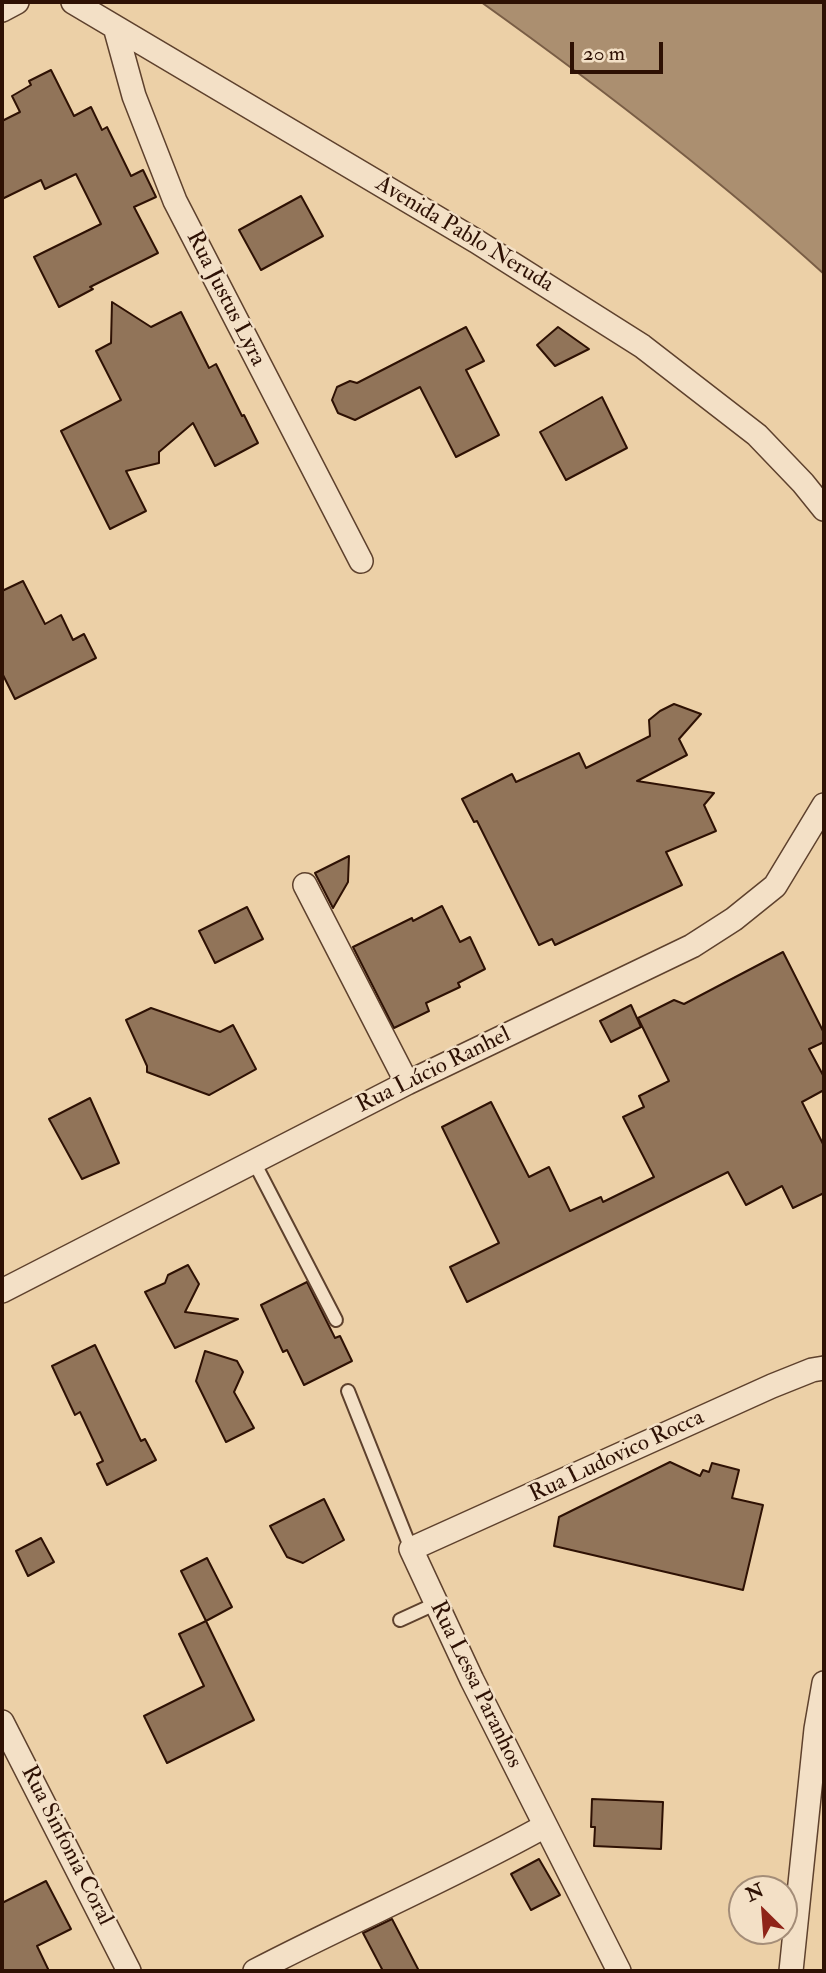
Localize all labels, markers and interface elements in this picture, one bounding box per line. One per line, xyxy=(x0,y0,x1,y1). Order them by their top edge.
scale bar xyxy=(574,28,667,72)
text: 20 m xyxy=(583,40,625,67)
street label: Avenida Pablo Neruda xyxy=(370,171,558,299)
street label: Rua Justus Lyra xyxy=(179,227,271,371)
street label: Rua Lúcio Ranhel xyxy=(353,1022,515,1120)
street label: Rua Ludovico Rocca xyxy=(525,1404,709,1510)
street label: Rua Lessa Paranhos xyxy=(423,1597,527,1773)
street label: Rua Sinfonia Coral xyxy=(14,1761,118,1931)
north arrow xyxy=(728,1875,798,1945)
text: N xyxy=(742,1878,768,1907)

